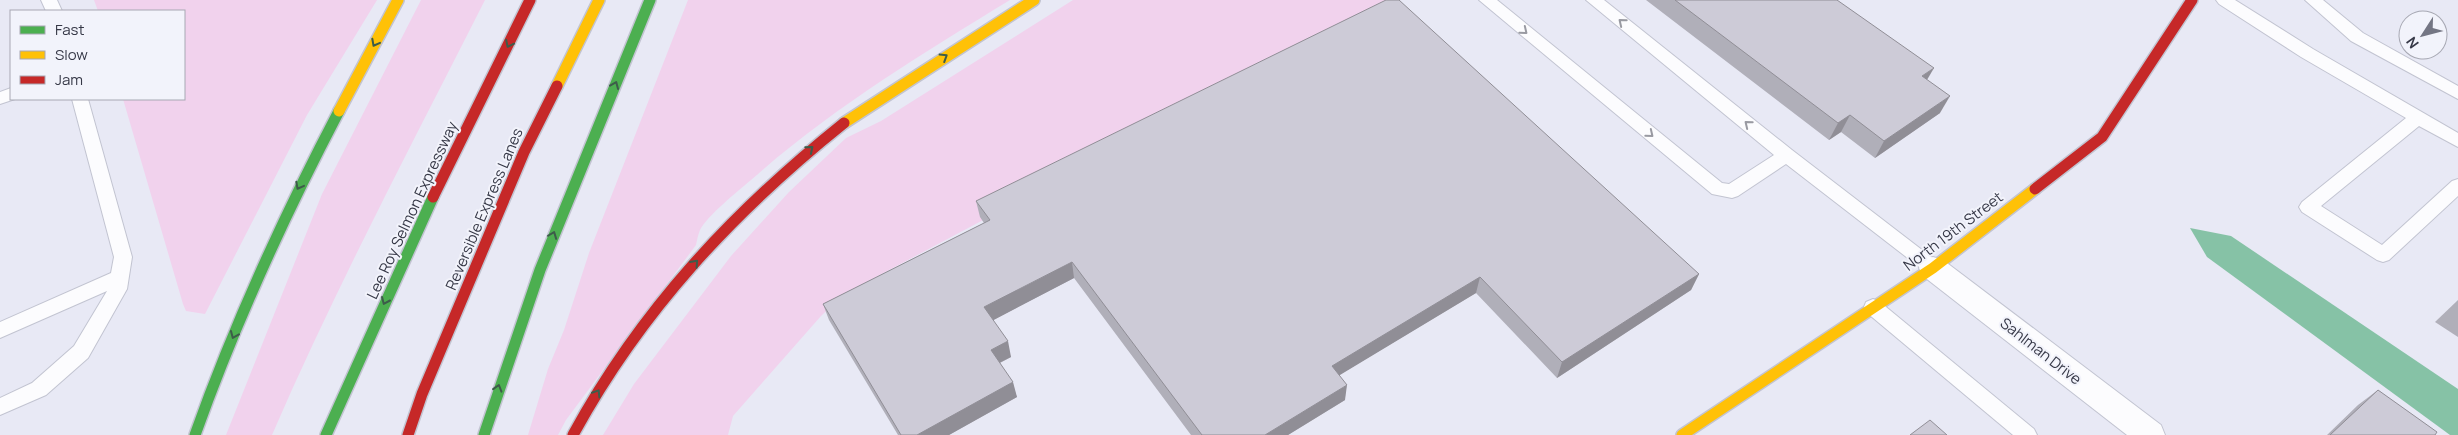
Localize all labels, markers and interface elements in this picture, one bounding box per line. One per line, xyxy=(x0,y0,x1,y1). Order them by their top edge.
legend xyxy=(10,10,185,100)
north arrow xyxy=(2398,10,2448,60)
text: Fast xyxy=(55,19,84,40)
one-way arrow xyxy=(1618,19,1627,28)
one-way arrow xyxy=(1518,26,1527,35)
text: N xyxy=(2401,33,2423,53)
one-way arrow xyxy=(372,38,382,47)
one-way arrow xyxy=(505,39,515,48)
text: Slow xyxy=(55,44,88,65)
one-way arrow xyxy=(938,53,947,63)
text: Jam xyxy=(55,69,83,90)
one-way arrow xyxy=(608,81,619,90)
street label: Lee Roy Selmon Expressway xyxy=(362,118,462,302)
one-way arrow xyxy=(1745,121,1754,129)
street label: Reversible Express Lanes xyxy=(440,125,528,293)
one-way arrow xyxy=(1644,128,1653,137)
one-way arrow xyxy=(805,146,814,155)
one-way arrow xyxy=(295,181,305,190)
street label: North 19th Street xyxy=(1899,187,2007,275)
one-way arrow xyxy=(547,232,557,240)
one-way arrow xyxy=(689,260,698,269)
one-way arrow xyxy=(381,296,392,305)
street label: Sahlman Drive xyxy=(1996,313,2086,390)
one-way arrow xyxy=(230,330,240,339)
one-way arrow xyxy=(493,385,503,393)
one-way arrow xyxy=(591,389,601,398)

